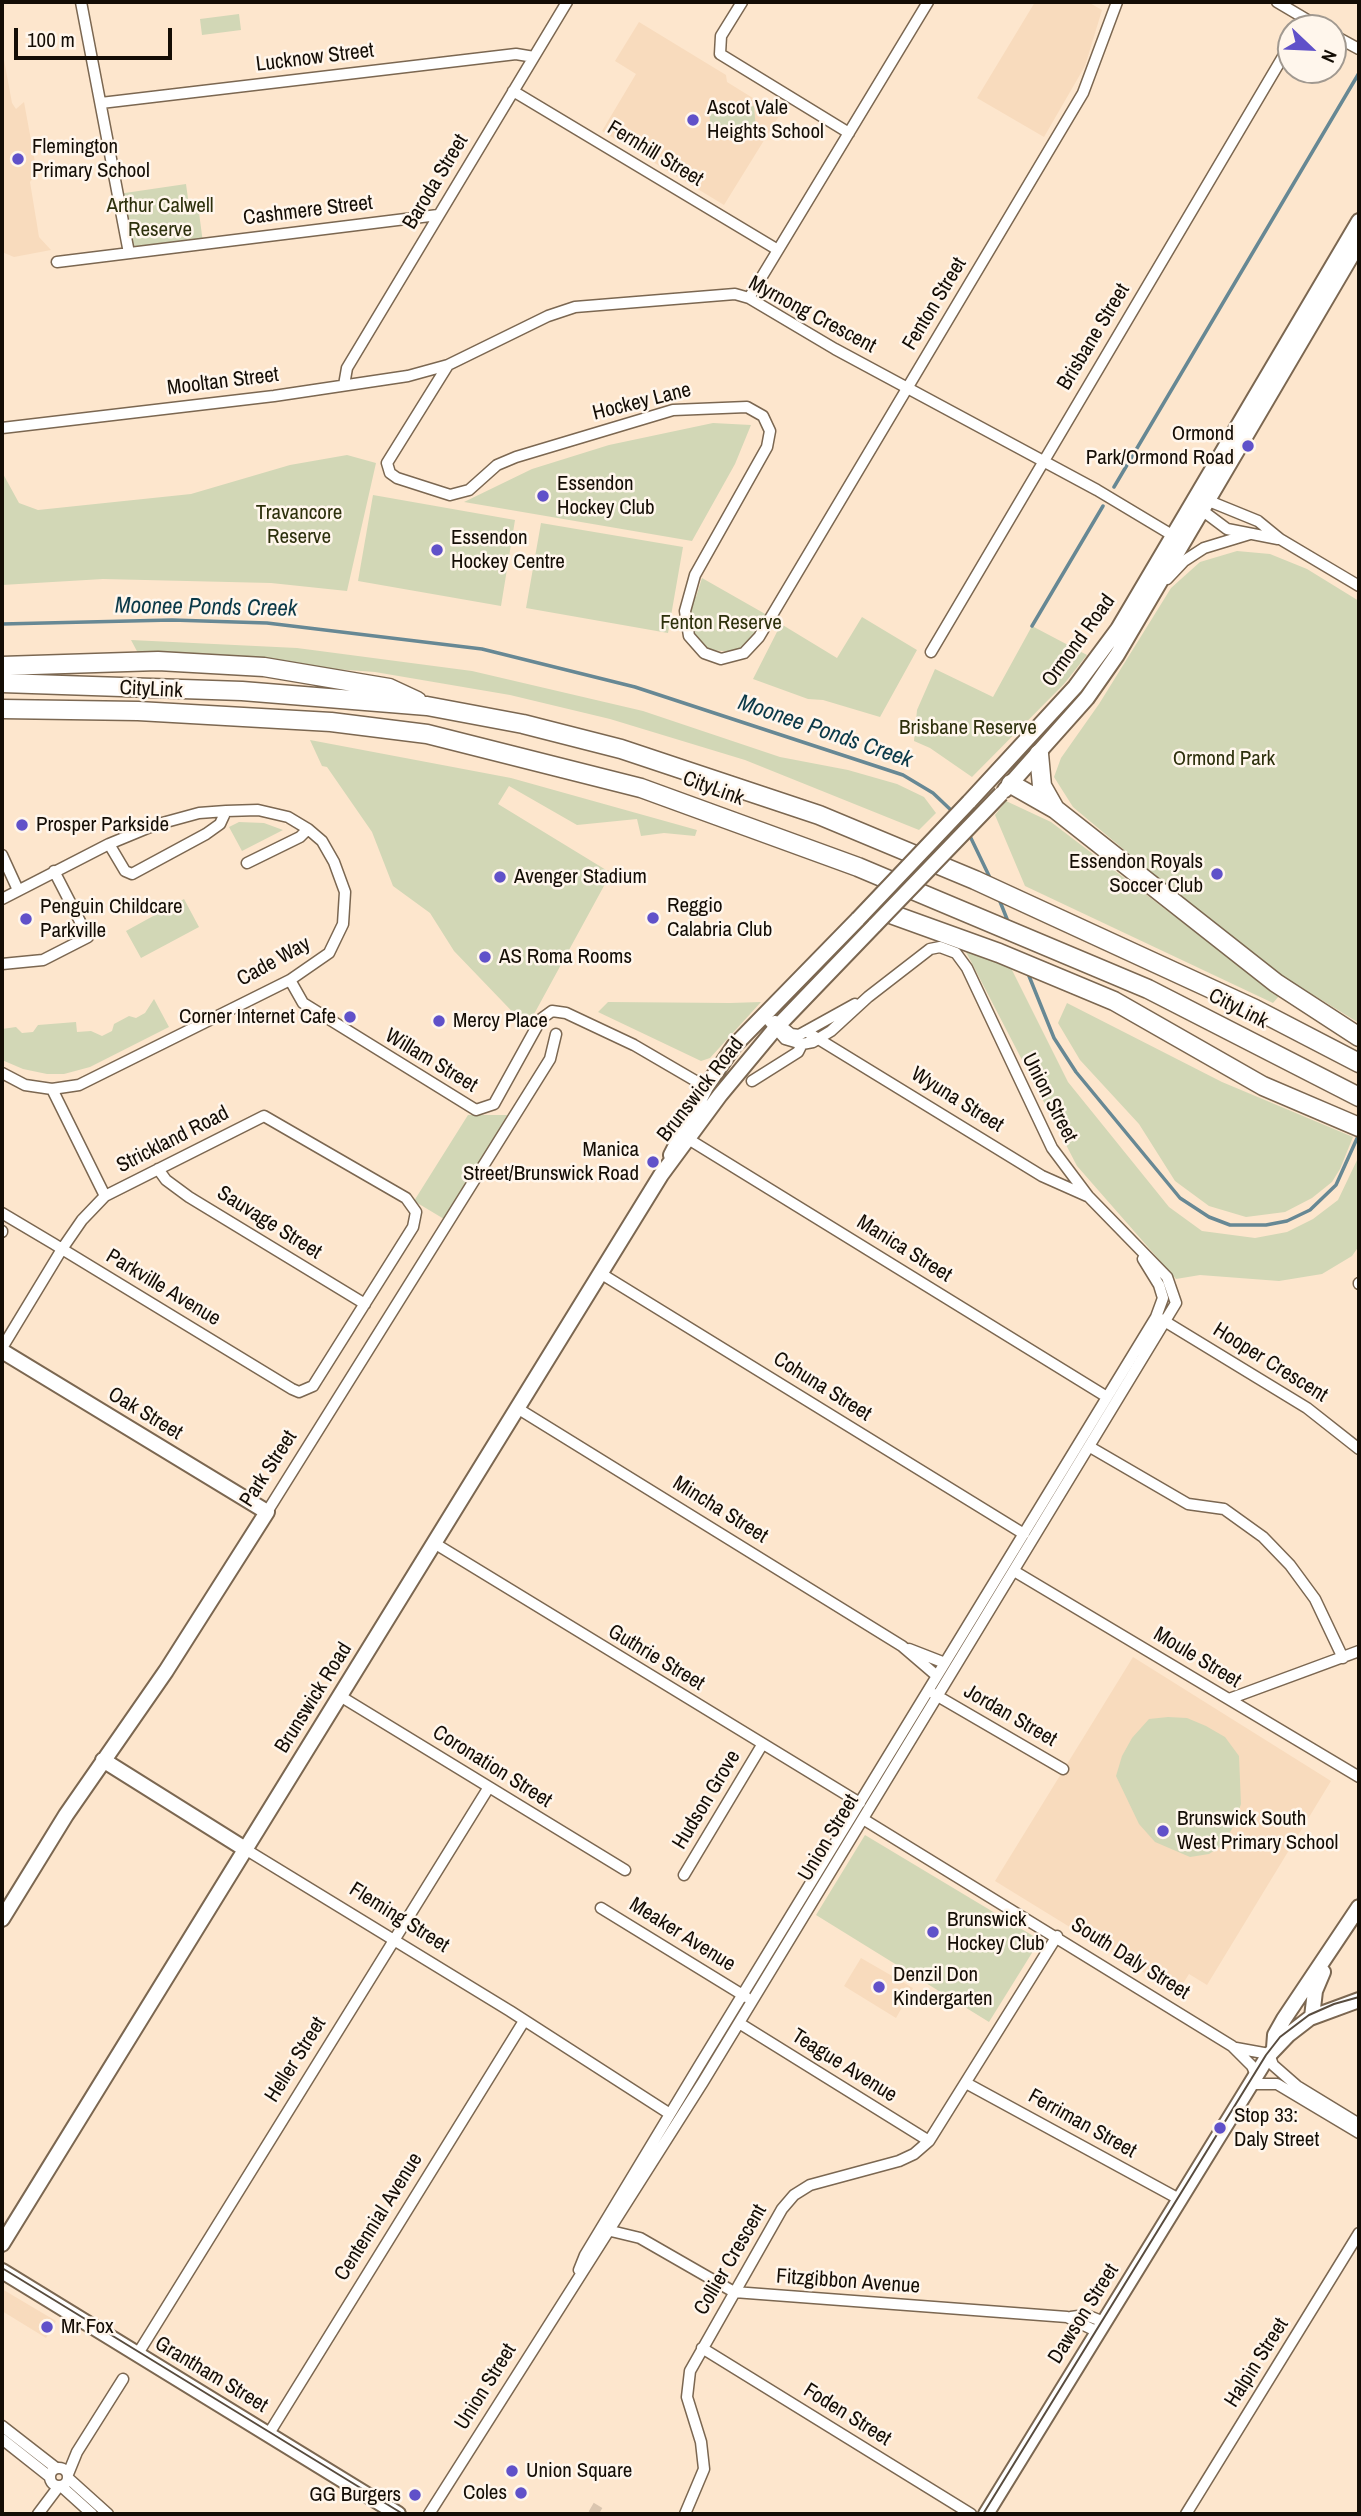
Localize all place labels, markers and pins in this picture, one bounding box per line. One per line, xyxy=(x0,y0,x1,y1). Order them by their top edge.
place label: Ascot Vale Heights School xyxy=(707,95,824,145)
marker: Ascot Vale Heights School xyxy=(685,112,701,128)
place label: Flemington Primary School xyxy=(32,134,150,184)
marker: Flemington Primary School xyxy=(10,151,26,167)
place label: Ormond Park/Ormond Road xyxy=(1086,421,1234,471)
marker: Ormond Park/Ormond Road xyxy=(1240,438,1256,454)
place label: Essendon Hockey Club xyxy=(557,471,655,521)
marker: Essendon Hockey Club xyxy=(535,488,551,504)
place label: Essendon Hockey Centre xyxy=(451,525,565,575)
marker: Essendon Hockey Centre xyxy=(429,542,445,558)
place label: Prosper Parkside xyxy=(36,812,169,838)
marker: Prosper Parkside xyxy=(14,817,30,833)
place label: Essendon Royals Soccer Club xyxy=(1069,849,1203,899)
place label: Avenger Stadium xyxy=(514,864,647,890)
marker: Essendon Royals Soccer Club xyxy=(1209,866,1225,882)
marker: Avenger Stadium xyxy=(492,869,508,885)
place label: Reggio Calabria Club xyxy=(667,893,772,943)
place label: Penguin Childcare Parkville xyxy=(40,894,183,944)
marker: Reggio Calabria Club xyxy=(645,910,661,926)
marker: Penguin Childcare Parkville xyxy=(18,911,34,927)
place label: AS Roma Rooms xyxy=(499,944,632,970)
marker: AS Roma Rooms xyxy=(477,949,493,965)
place label: Corner Internet Cafe xyxy=(179,1004,336,1030)
place label: Mercy Place xyxy=(453,1008,548,1034)
marker: Corner Internet Cafe xyxy=(342,1009,358,1025)
marker: Mercy Place xyxy=(431,1013,447,1029)
place label: Manica Street/Brunswick Road xyxy=(463,1137,639,1187)
marker: Manica Street/Brunswick Road xyxy=(645,1154,661,1170)
place label: Brunswick South West Primary School xyxy=(1177,1806,1338,1856)
marker: Brunswick South West Primary School xyxy=(1155,1823,1171,1839)
place label: Brunswick Hockey Club xyxy=(947,1907,1045,1957)
marker: Brunswick Hockey Club xyxy=(925,1924,941,1940)
place label: Denzil Don Kindergarten xyxy=(893,1962,993,2012)
marker: Denzil Don Kindergarten xyxy=(871,1979,887,1995)
place label: Stop 33: Daly Street xyxy=(1234,2103,1319,2153)
marker: Stop 33: Daly Street xyxy=(1212,2120,1228,2136)
place label: Mr Fox xyxy=(61,2314,114,2340)
marker: Mr Fox xyxy=(39,2319,55,2335)
place label: Union Square xyxy=(526,2458,632,2484)
marker: Union Square xyxy=(504,2463,520,2479)
place label: Coles xyxy=(463,2480,507,2506)
place label: GG Burgers xyxy=(309,2482,401,2508)
marker: Coles xyxy=(513,2485,529,2501)
marker: GG Burgers xyxy=(407,2487,423,2503)

